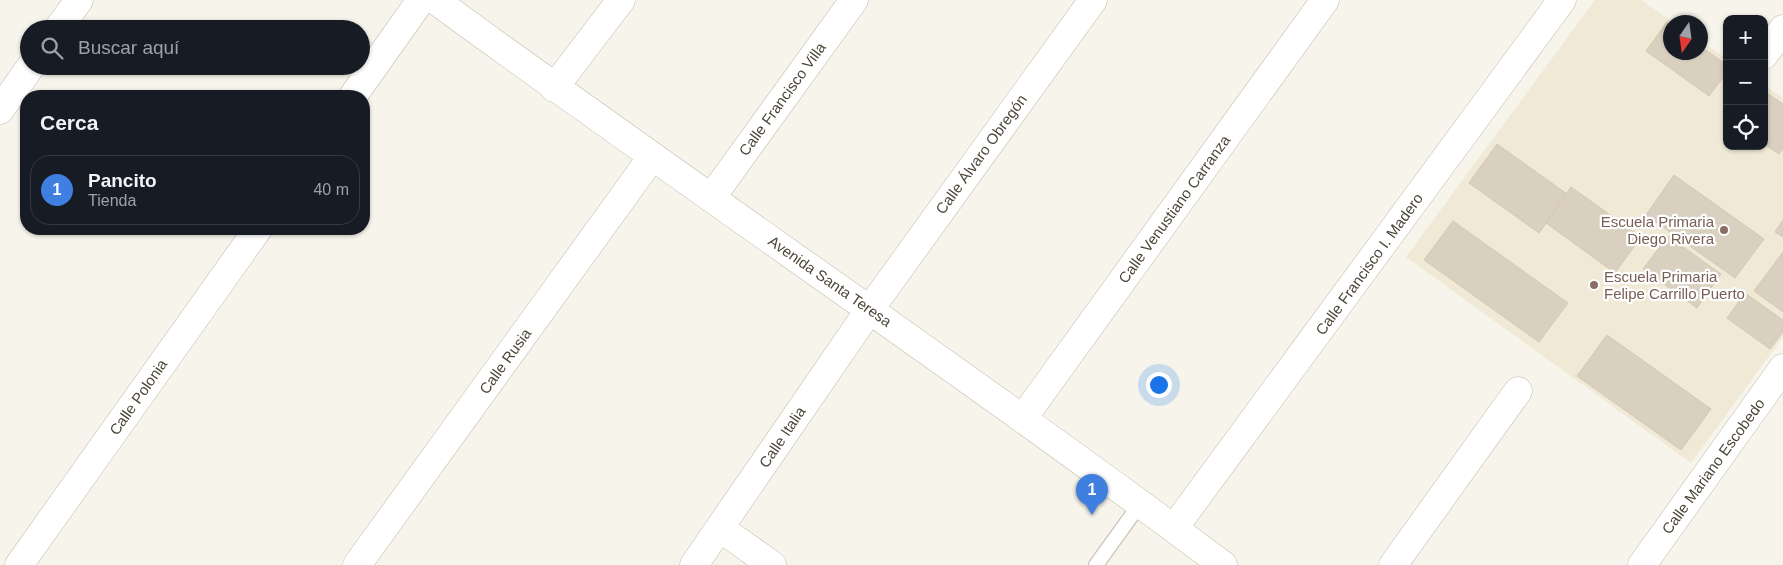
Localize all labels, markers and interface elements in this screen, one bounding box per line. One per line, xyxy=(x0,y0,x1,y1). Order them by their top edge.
north arrow xyxy=(1663,15,1708,60)
map controls xyxy=(1723,15,1768,150)
button: + xyxy=(1723,15,1768,60)
search box xyxy=(20,20,370,75)
icon: search xyxy=(38,34,66,62)
text: Buscar aquí xyxy=(78,37,179,58)
street label: Calle Francisco Villa xyxy=(735,39,829,159)
button: − xyxy=(1723,60,1768,105)
street label: Calle Álvaro Obregón xyxy=(932,91,1030,217)
button: locate xyxy=(1723,105,1768,150)
text: Cerca xyxy=(40,111,98,134)
street label: Calle Venustiano Carranza xyxy=(1115,131,1234,286)
text: Pancito xyxy=(88,170,157,191)
text: 1 xyxy=(53,181,61,198)
text: 40 m xyxy=(313,181,349,198)
street label: Calle Francisco I. Madero xyxy=(1312,190,1426,338)
text: Tienda xyxy=(88,192,136,209)
place label: Escuela Primaria Diego Rivera xyxy=(1601,213,1715,247)
marker: Escuela Primaria Diego Rivera xyxy=(1718,224,1730,236)
street label: Avenida Santa Teresa xyxy=(765,232,895,330)
place label: Escuela Primaria Felipe Carrillo Puerto xyxy=(1604,268,1745,302)
marker: Escuela Primaria Felipe Carrillo Puerto xyxy=(1588,279,1600,291)
street label: Calle Rusia xyxy=(476,324,535,397)
street label: Calle Polonia xyxy=(106,355,171,438)
your location xyxy=(1146,372,1172,398)
street label: Calle Mariano Escobedo xyxy=(1658,395,1768,537)
street label: Calle Italia xyxy=(755,403,809,471)
pin: 1 xyxy=(1076,474,1108,515)

